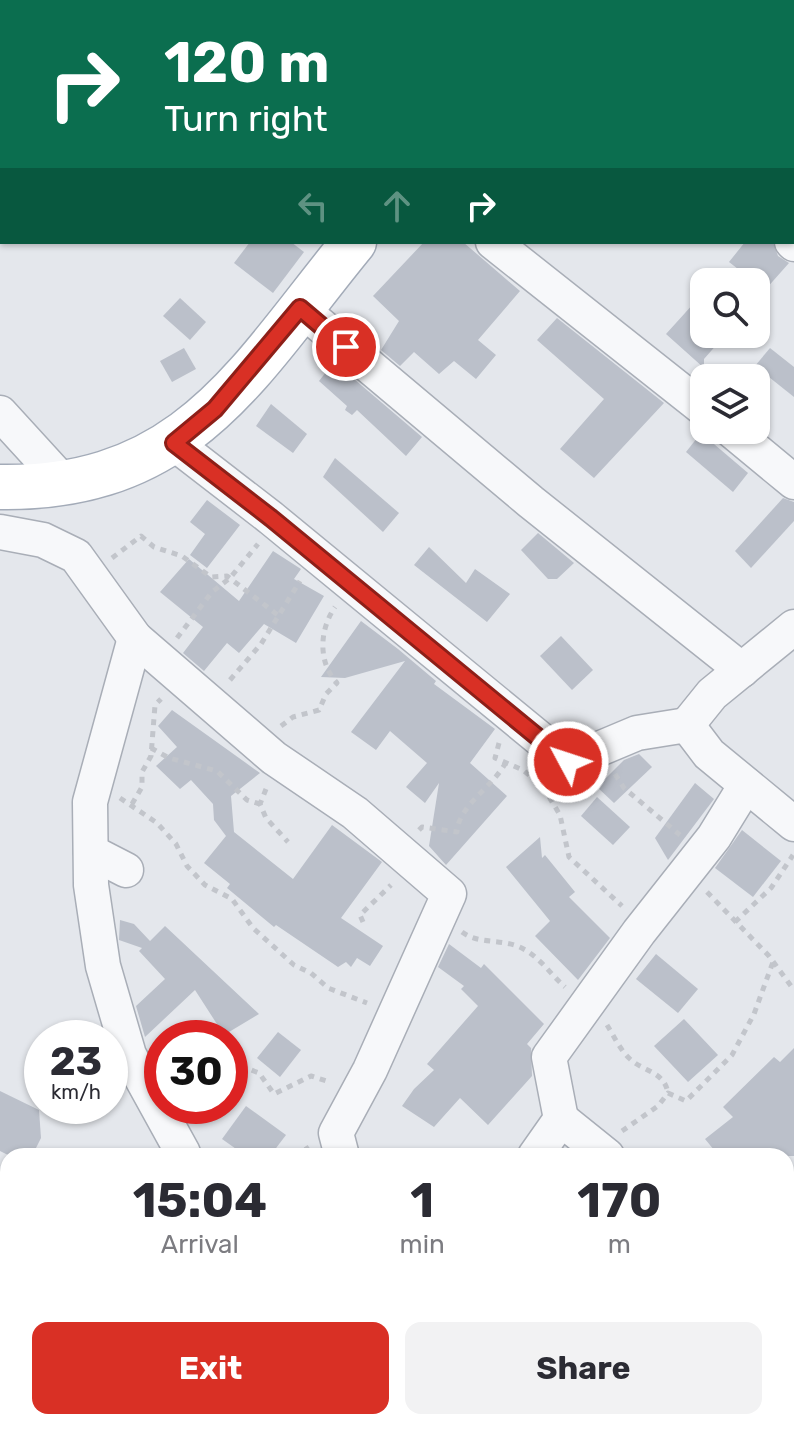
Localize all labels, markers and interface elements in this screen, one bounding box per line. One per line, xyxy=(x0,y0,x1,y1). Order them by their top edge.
text: 120 m xyxy=(164,30,330,96)
icon: right xyxy=(32,32,136,136)
text: Turn right xyxy=(164,97,328,140)
icon: left xyxy=(291,184,335,228)
icon: ahead xyxy=(375,184,419,228)
icon: right xyxy=(459,184,503,228)
map controls xyxy=(690,268,770,444)
button: search xyxy=(690,268,770,348)
pin xyxy=(312,313,380,381)
icon: arrive xyxy=(324,325,368,369)
button: layers xyxy=(690,364,770,444)
position arrow xyxy=(526,720,610,804)
speed limit sign: 30 xyxy=(144,1020,248,1124)
text: 23 xyxy=(50,1038,102,1085)
text: km/h xyxy=(51,1080,101,1104)
text: 15:04 xyxy=(133,1172,267,1229)
text: 1 xyxy=(410,1172,434,1229)
text: 170 xyxy=(577,1172,661,1229)
text: Arrival xyxy=(161,1229,239,1260)
text: min xyxy=(400,1229,445,1260)
text: m xyxy=(608,1229,631,1260)
button: Exit xyxy=(32,1322,389,1414)
button: Share xyxy=(405,1322,762,1414)

